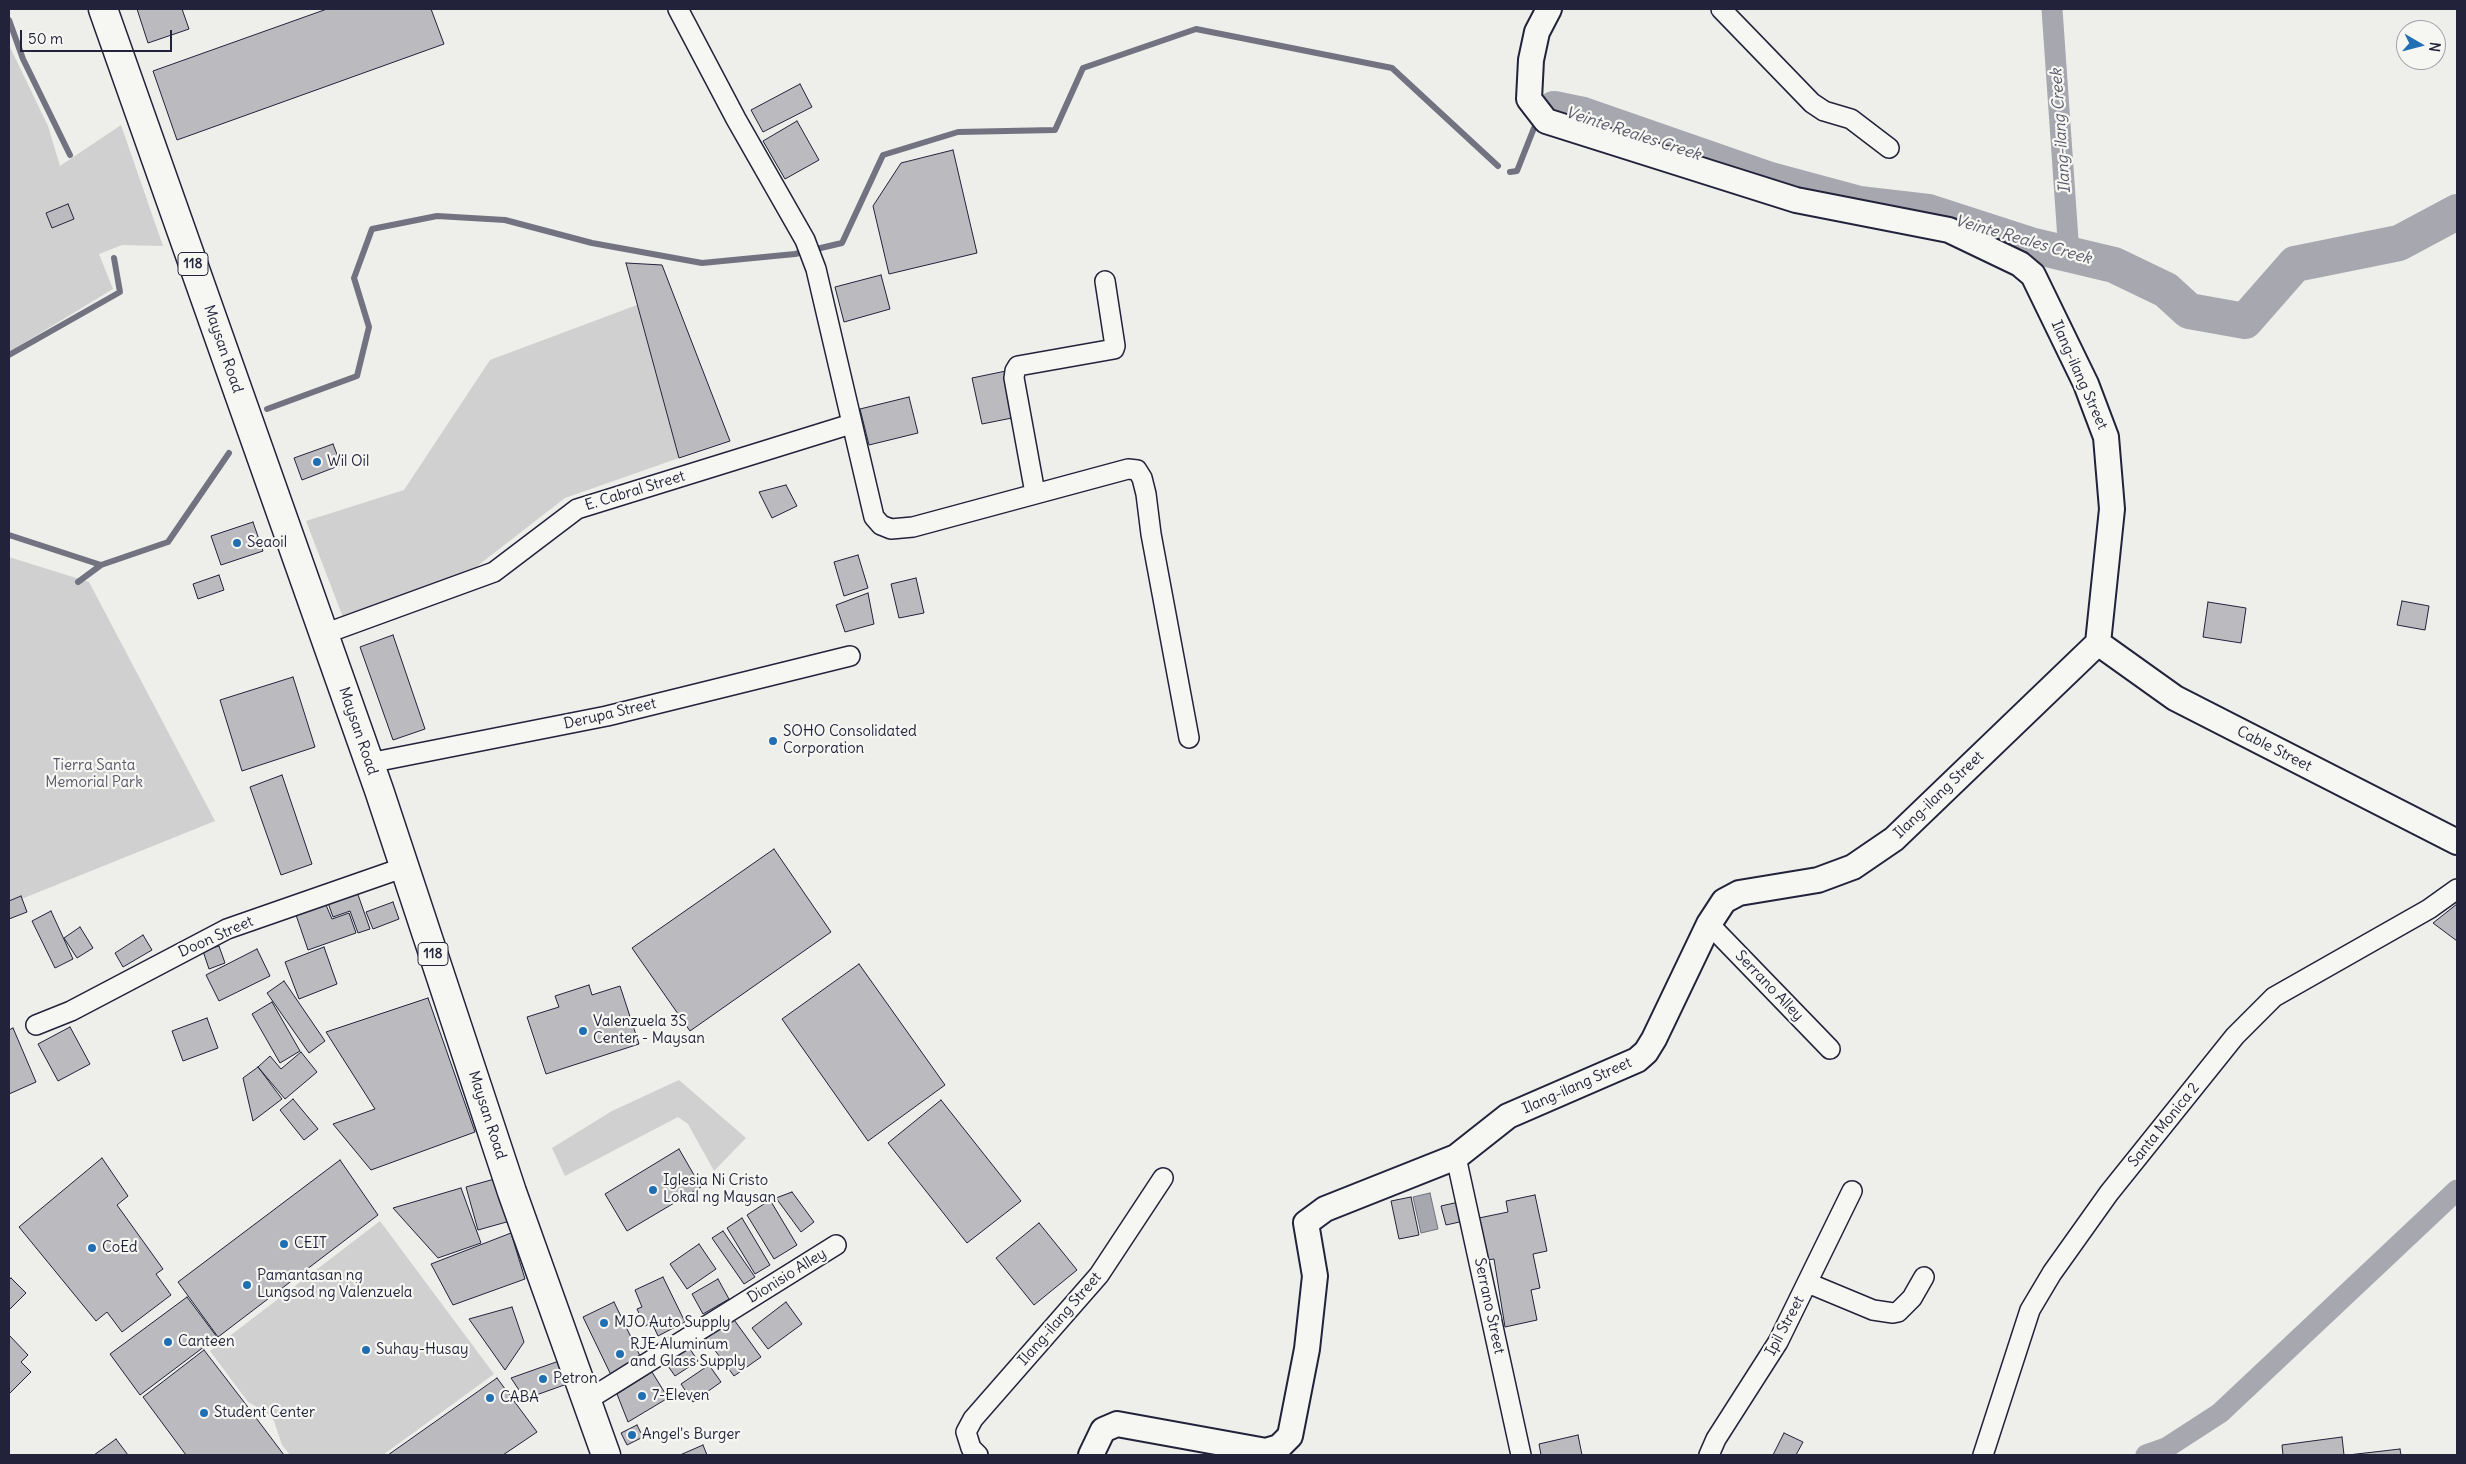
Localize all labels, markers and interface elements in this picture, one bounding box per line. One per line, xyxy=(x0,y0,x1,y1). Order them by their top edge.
scale bar xyxy=(22,20,175,52)
north arrow xyxy=(2396,20,2446,70)
text: 50 m xyxy=(28,29,63,48)
text: N xyxy=(2425,41,2444,53)
water label: Ilang-ilang Creek xyxy=(2047,68,2075,194)
water label: Veinte Reales Creek xyxy=(1563,103,1703,165)
water label: Veinte Reales Creek xyxy=(1953,211,2093,269)
road number: 118 xyxy=(178,252,208,276)
street label: Maysan Road xyxy=(200,303,246,395)
street label: Ilang-ilang Street xyxy=(2047,318,2111,432)
place label: Wil Oil xyxy=(327,453,369,471)
marker: Wil Oil xyxy=(311,456,323,468)
street label: E. Cabral Street xyxy=(583,467,687,515)
place label: Seaoil xyxy=(247,534,287,552)
marker: Seaoil xyxy=(231,537,243,549)
street label: Maysan Road xyxy=(335,685,381,777)
street label: Derupa Street xyxy=(562,695,658,733)
street label: Cable Street xyxy=(2234,722,2314,776)
place label: SOHO Consolidated Corporation xyxy=(783,723,917,758)
marker: SOHO Consolidated Corporation xyxy=(767,735,779,747)
street label: Ilang-ilang Street xyxy=(1890,748,1988,842)
park label: Tierra Santa Memorial Park xyxy=(45,757,143,792)
street label: Doon Street xyxy=(176,913,256,961)
road number: 118 xyxy=(418,942,448,966)
street label: Serrano Alley xyxy=(1731,947,1807,1025)
place label: Valenzuela 3S Center - Maysan xyxy=(593,1013,705,1048)
marker: Valenzuela 3S Center - Maysan xyxy=(577,1025,589,1037)
street label: Ilang-ilang Street xyxy=(1520,1054,1634,1118)
street label: Maysan Road xyxy=(464,1069,510,1161)
street label: Santa Monica 2 xyxy=(2125,1079,2203,1171)
place label: Iglesia Ni Cristo Lokal ng Maysan xyxy=(663,1172,776,1207)
marker: Iglesia Ni Cristo Lokal ng Maysan xyxy=(647,1184,659,1196)
place label: CEIT xyxy=(294,1235,327,1253)
marker: CEIT xyxy=(278,1238,290,1250)
place label: CoEd xyxy=(102,1239,138,1257)
marker: CoEd xyxy=(86,1242,98,1254)
street label: Dionisio Alley xyxy=(744,1245,830,1307)
street label: Serrano Street xyxy=(1470,1256,1508,1356)
place label: Pamantasan ng Lungsod ng Valenzuela xyxy=(257,1267,412,1302)
street label: Ilang-ilang Street xyxy=(1015,1269,1105,1369)
marker: Pamantasan ng Lungsod ng Valenzuela xyxy=(241,1279,253,1291)
street label: Ipil Street xyxy=(1762,1293,1808,1359)
place label: MJO Auto Supply xyxy=(614,1314,731,1332)
marker: MJO Auto Supply xyxy=(598,1317,610,1329)
place label: Canteen xyxy=(178,1333,235,1351)
marker: Canteen xyxy=(162,1336,174,1348)
place label: RJE Aluminum and Glass Supply xyxy=(630,1336,746,1371)
place label: Suhay-Husay xyxy=(376,1341,468,1359)
marker: Suhay-Husay xyxy=(360,1344,372,1356)
marker: RJE Aluminum and Glass Supply xyxy=(614,1348,626,1360)
place label: Petron xyxy=(553,1370,598,1388)
marker: Petron xyxy=(537,1373,549,1385)
place label: 7-Eleven xyxy=(652,1387,710,1405)
place label: CABA xyxy=(500,1389,539,1407)
marker: 7-Eleven xyxy=(636,1390,648,1402)
marker: CABA xyxy=(484,1392,496,1404)
place label: Student Center xyxy=(214,1404,315,1422)
marker: Student Center xyxy=(198,1407,210,1419)
place label: Angel's Burger xyxy=(642,1426,740,1444)
marker: Angel's Burger xyxy=(626,1429,638,1441)

